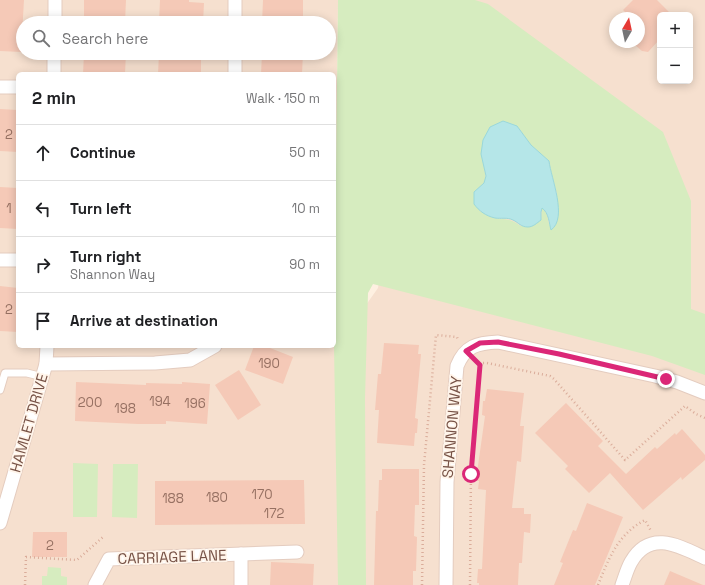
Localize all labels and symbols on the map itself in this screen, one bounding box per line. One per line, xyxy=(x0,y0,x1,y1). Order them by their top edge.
north arrow xyxy=(609,12,645,48)
house number: 2 xyxy=(5,126,13,143)
house number: 1 xyxy=(6,200,12,217)
house number: 2 xyxy=(5,301,13,318)
house number: 190 xyxy=(258,355,280,372)
route end xyxy=(657,370,675,388)
street label: HAMLET DRIVE xyxy=(5,371,52,475)
street label: SHANNON WAY xyxy=(438,375,465,479)
house number: 194 xyxy=(149,393,171,410)
house number: 200 xyxy=(78,394,102,411)
house number: 196 xyxy=(184,395,206,412)
house number: 198 xyxy=(114,400,136,417)
route start xyxy=(462,465,480,483)
house number: 170 xyxy=(251,486,273,503)
house number: 180 xyxy=(206,489,228,506)
house number: 188 xyxy=(162,490,184,507)
house number: 172 xyxy=(264,505,284,522)
house number: 2 xyxy=(46,537,54,554)
street label: CARRIAGE LANE xyxy=(117,545,227,568)

